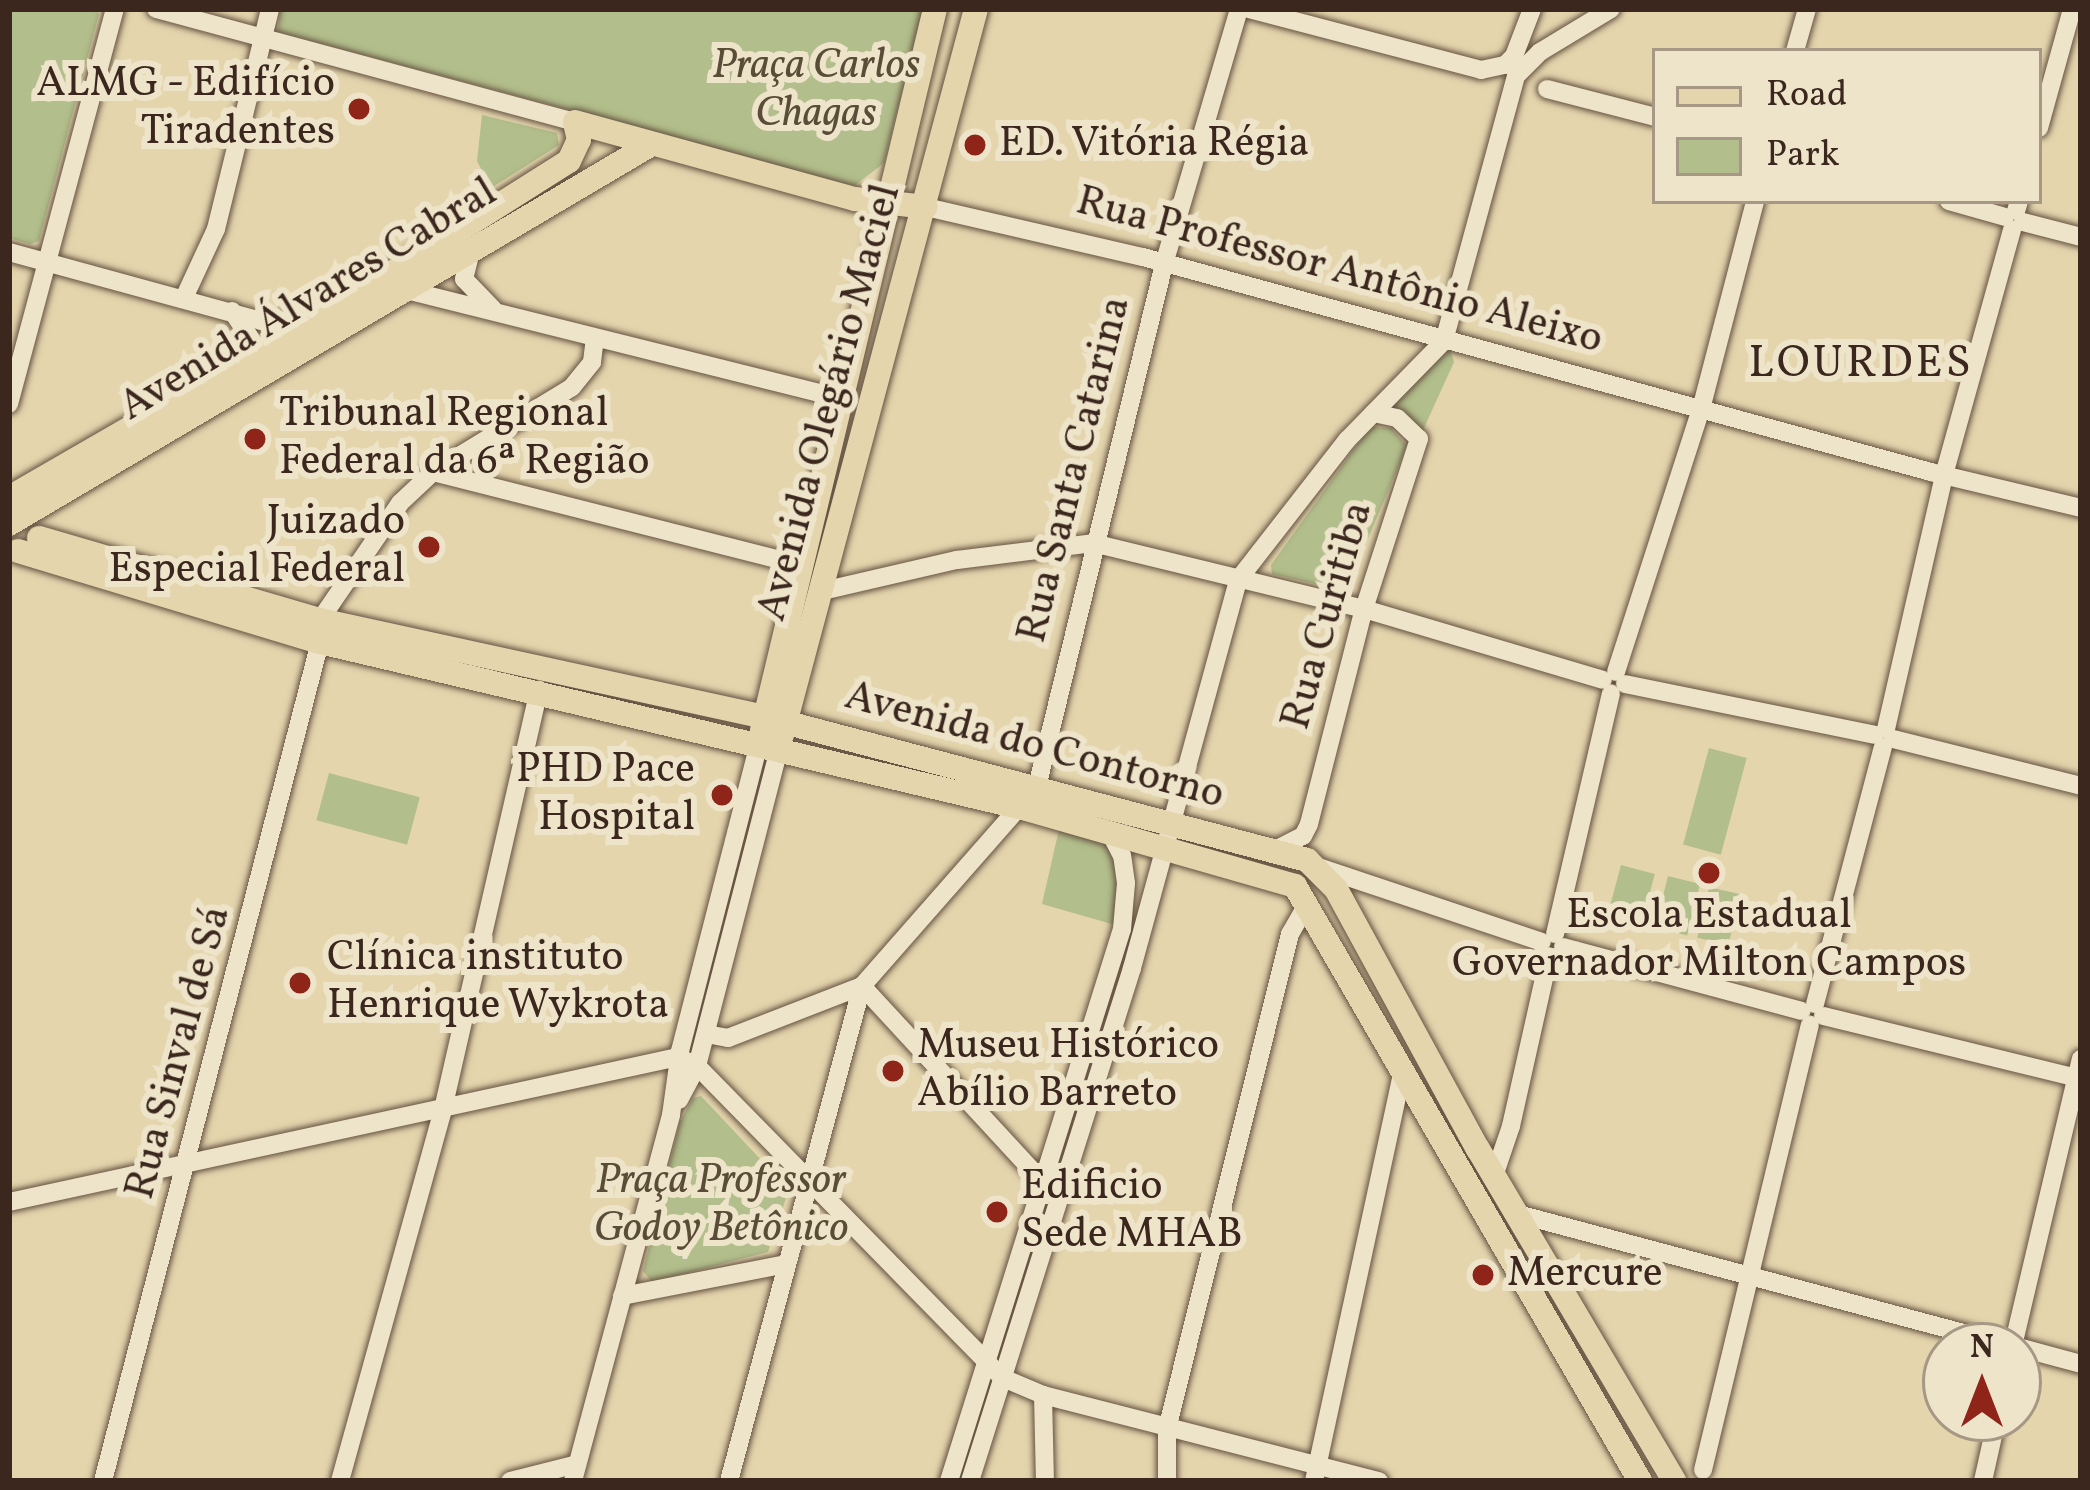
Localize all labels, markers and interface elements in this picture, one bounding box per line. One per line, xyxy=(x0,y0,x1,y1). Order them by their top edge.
park label: Praça Carlos Chagas xyxy=(712,42,920,140)
legend xyxy=(1652,48,2042,204)
place label: ALMG - Edifício Tiradentes xyxy=(35,60,335,158)
text: Road xyxy=(1766,71,1847,121)
marker: ALMG - Edifício Tiradentes xyxy=(346,96,372,122)
place label: ED. Vitória Régia xyxy=(999,120,1311,170)
text: Park xyxy=(1766,131,1840,181)
marker: ED. Vitória Régia xyxy=(962,132,988,158)
street label: Avenida Álvares Cabral xyxy=(111,168,507,434)
street label: Rua Professor Antônio Aleixo xyxy=(1070,177,1608,367)
street label: Avenida Olegário Maciel xyxy=(748,179,914,627)
street label: Rua Santa Catarina xyxy=(1009,292,1143,648)
district label: LOURDES xyxy=(1749,338,1973,392)
place label: Tribunal Regional Federal da 6ª Região xyxy=(279,390,650,488)
marker: Tribunal Regional Federal da 6ª Região xyxy=(242,426,268,452)
street label: Rua Curitiba xyxy=(1272,496,1386,736)
place label: Juizado Especial Federal xyxy=(108,498,405,596)
marker: Juizado Especial Federal xyxy=(416,534,442,560)
street label: Avenida do Contorno xyxy=(839,672,1229,822)
place label: PHD Pace Hospital xyxy=(516,746,695,844)
marker: PHD Pace Hospital xyxy=(706,779,738,811)
marker: Escola Estadual Governador Milton Campos xyxy=(1696,860,1722,886)
place label: Escola Estadual Governador Milton Campos xyxy=(1452,892,1966,990)
street label: Rua Sinval de Sá xyxy=(117,901,243,1205)
place label: Clínica instituto Henrique Wykrota xyxy=(327,934,670,1032)
marker: Clínica instituto Henrique Wykrota xyxy=(284,967,316,999)
place label: Museu Histórico Abílio Barreto xyxy=(917,1022,1219,1120)
marker: Museu Histórico Abílio Barreto xyxy=(880,1058,906,1084)
park label: Praça Professor Godoy Betônico xyxy=(594,1157,848,1256)
place label: Edificio Sede MHAB xyxy=(1021,1163,1243,1262)
marker: Edificio Sede MHAB xyxy=(984,1199,1010,1225)
place label: Mercure xyxy=(1507,1250,1663,1300)
marker: Mercure xyxy=(1470,1262,1496,1288)
north arrow xyxy=(1922,1322,2042,1442)
text: N xyxy=(1970,1326,1994,1372)

